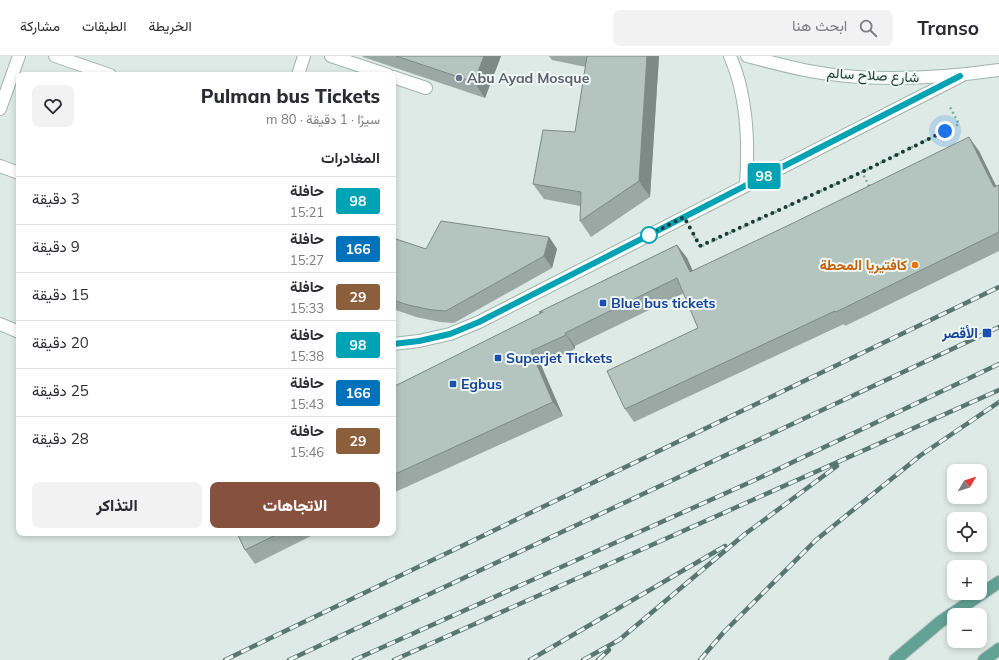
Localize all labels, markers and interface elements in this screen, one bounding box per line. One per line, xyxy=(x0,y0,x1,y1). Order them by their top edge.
search box xyxy=(613,10,893,46)
text: ابحث هنا xyxy=(792,16,847,35)
text: Transo xyxy=(917,16,979,40)
text: مشاركة xyxy=(20,17,60,35)
text: الطبقات xyxy=(82,17,126,35)
text: الخريطة xyxy=(148,17,192,35)
icon: search xyxy=(857,17,879,39)
street label: شارع صلاح سالم xyxy=(826,64,920,88)
place label: Abu Ayad Mosque xyxy=(467,69,590,87)
marker: Abu Ayad Mosque xyxy=(454,73,464,83)
text: Pulman bus Tickets xyxy=(201,84,380,108)
button: heart xyxy=(32,85,74,127)
text: سيرًا · 1 دقيقة · 80 m xyxy=(266,111,380,127)
your location xyxy=(935,121,955,141)
text: المغادرات xyxy=(321,148,380,167)
line badge: 98 xyxy=(746,163,782,189)
text: 98 xyxy=(756,167,772,185)
text: حافلة xyxy=(290,181,324,200)
text: 3 دقيقة xyxy=(32,189,80,208)
text: 98 xyxy=(350,192,366,210)
text: 15:21 xyxy=(290,204,324,220)
unlabelled marker xyxy=(640,226,658,244)
text: حافلة xyxy=(290,229,324,248)
text: 9 دقيقة xyxy=(32,237,80,256)
text: 166 xyxy=(345,240,371,258)
text: 15:27 xyxy=(290,252,324,268)
place label: كافتيريا المحطة xyxy=(820,256,907,274)
marker: كافتيريا المحطة xyxy=(910,260,920,270)
text: حافلة xyxy=(290,277,324,296)
text: 15 دقيقة xyxy=(32,285,89,304)
text: 29 xyxy=(350,288,366,306)
place label: Blue bus tickets xyxy=(611,294,716,312)
marker: Blue bus tickets xyxy=(598,298,608,308)
text: 15:33 xyxy=(290,300,324,316)
place label: الأقصر xyxy=(941,324,978,342)
text: حافلة xyxy=(290,325,324,344)
marker: الأقصر xyxy=(981,327,993,339)
text: 20 دقيقة xyxy=(32,333,89,352)
text: 98 xyxy=(350,336,366,354)
text: 15:38 xyxy=(290,348,324,364)
place label: Superjet Tickets xyxy=(506,349,613,367)
marker: Superjet Tickets xyxy=(493,353,503,363)
text: حافلة xyxy=(290,373,324,392)
place label: Egbus xyxy=(461,375,502,393)
marker: Egbus xyxy=(448,379,458,389)
text: 25 دقيقة xyxy=(32,381,89,400)
text: 166 xyxy=(345,384,371,402)
text: 15:43 xyxy=(290,396,324,412)
text: حافلة xyxy=(290,421,324,440)
text: 28 دقيقة xyxy=(32,429,89,448)
text: 29 xyxy=(350,432,366,450)
text: 15:46 xyxy=(290,444,324,460)
north arrow xyxy=(947,464,987,504)
map controls xyxy=(947,464,987,648)
button: التذاكر xyxy=(32,482,202,528)
button: الاتجاهات xyxy=(210,482,380,528)
button: locate xyxy=(947,512,987,552)
button: + xyxy=(947,560,987,600)
button: − xyxy=(947,608,987,648)

